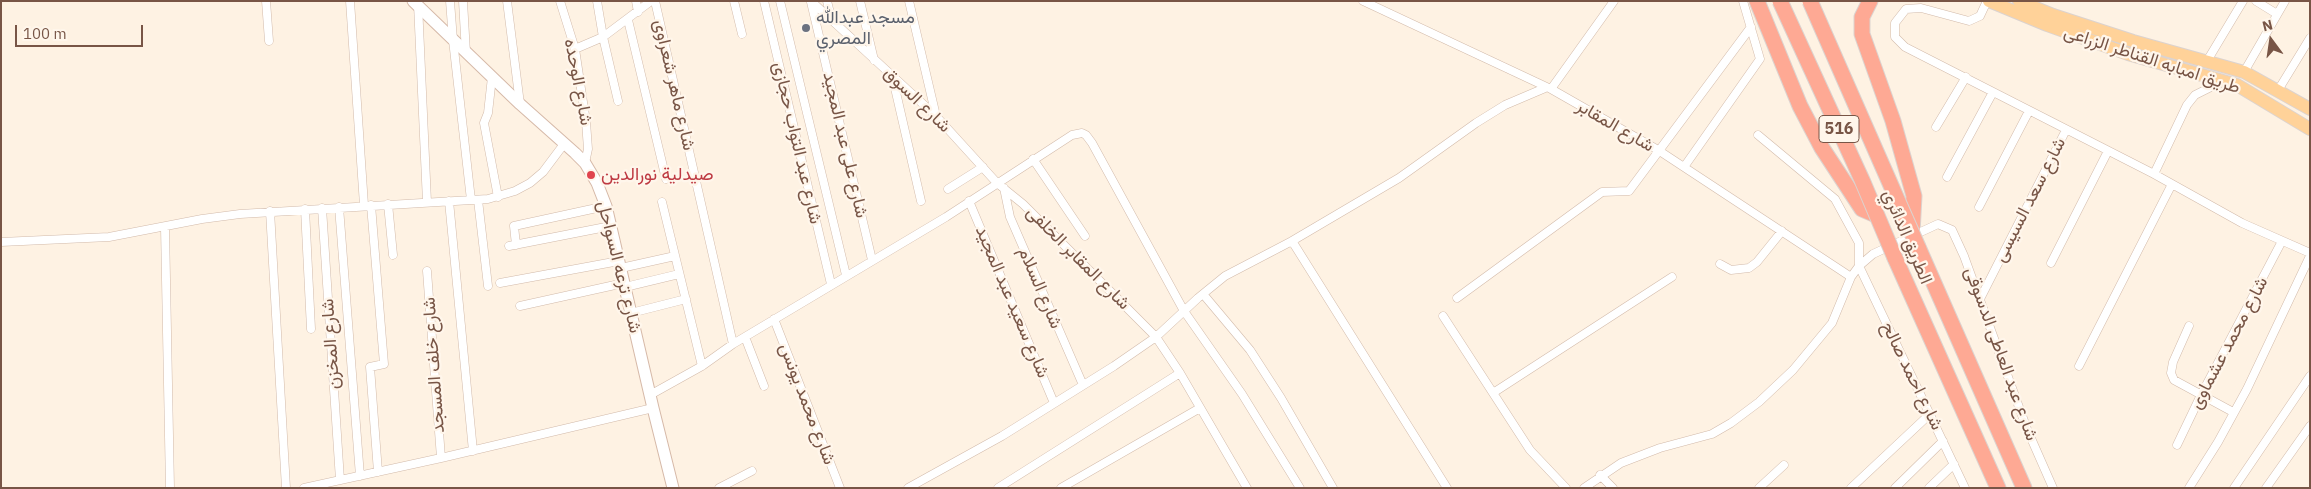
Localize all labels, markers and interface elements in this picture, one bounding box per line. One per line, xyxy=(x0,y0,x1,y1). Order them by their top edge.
place label: مسجد عبدالله المصري xyxy=(816,7,915,50)
scale bar xyxy=(18,15,145,47)
north arrow xyxy=(2246,15,2296,65)
text: N xyxy=(2260,15,2274,35)
street label: شارع ماهر شعراوى xyxy=(648,18,700,152)
street label: طريق امبابه القناطر الزراعى xyxy=(2061,21,2243,99)
marker: مسجد عبدالله المصري xyxy=(800,22,812,34)
text: 100 m xyxy=(23,24,67,43)
street label: شارع الوحده xyxy=(559,37,597,127)
street label: شارع عبد التواب حجازى xyxy=(768,60,826,226)
street label: شارع السوق xyxy=(879,63,955,137)
street label: شارع على عبد المجيد xyxy=(818,70,872,220)
street label: شارع المقابر xyxy=(1572,95,1658,157)
road number: 516 xyxy=(1819,116,1859,142)
street label: شارع سعد السيسى xyxy=(1989,134,2071,266)
place label: صيدلية نورالدين xyxy=(601,164,714,186)
marker: صيدلية نورالدين xyxy=(585,169,597,181)
street label: الطريق الدائري xyxy=(1877,187,1937,287)
street label: شارع ترعه السواحل xyxy=(592,199,646,335)
street label: شارع المقابر الخلفى xyxy=(1021,201,1135,315)
street label: شارع سعيد عبد المجيد xyxy=(970,223,1054,381)
street label: شارع السلام xyxy=(1013,244,1067,332)
street label: شارع عبد العاطى الدسوقى xyxy=(1960,264,2042,444)
street label: شارع محمد عشماوى xyxy=(2185,273,2273,413)
street label: شارع خلف المسجد xyxy=(418,296,450,434)
street label: شارع المخزن xyxy=(317,298,345,390)
street label: شارع احمد صالح xyxy=(1876,318,1948,434)
street label: شارع محمد يونس xyxy=(774,340,840,468)

